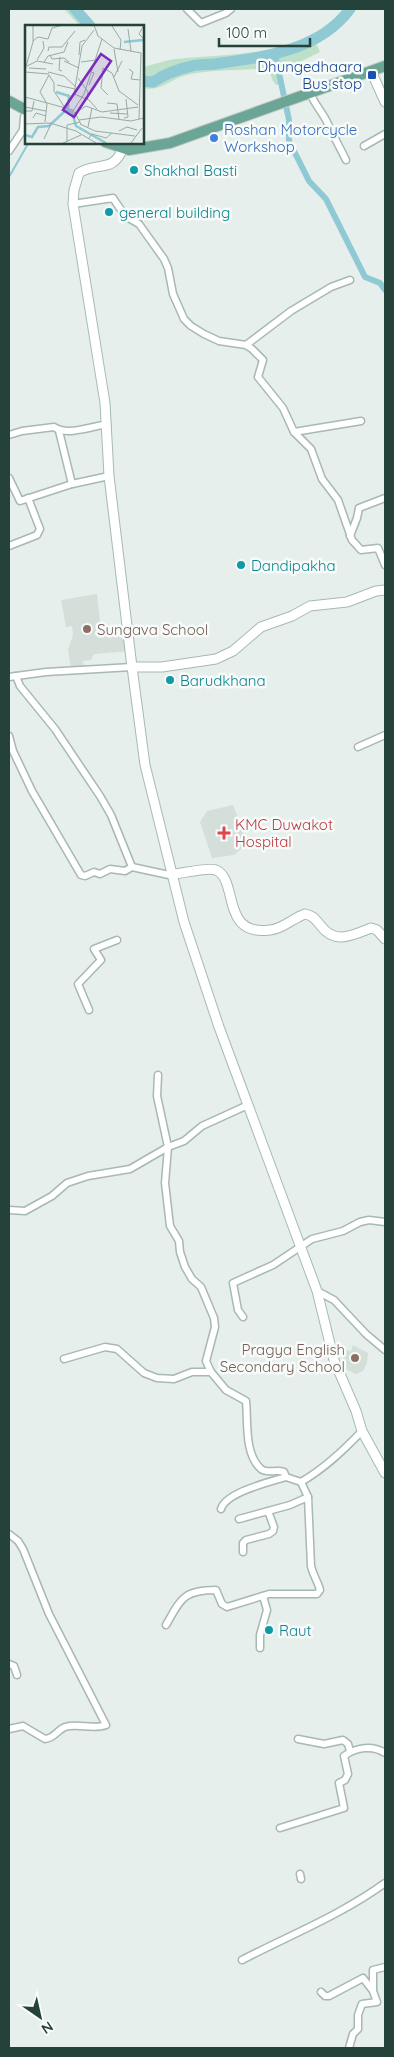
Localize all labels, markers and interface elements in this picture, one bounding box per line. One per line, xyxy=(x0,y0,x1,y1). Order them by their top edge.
scale bar xyxy=(219,15,310,47)
text: 100 m xyxy=(226,23,267,42)
inset map xyxy=(25,25,144,144)
place label: Dhungedhaara Bus stop xyxy=(257,57,362,93)
marker: Dhungedhaara Bus stop xyxy=(366,69,378,81)
place label: Roshan Motorcycle Workshop xyxy=(224,120,357,156)
marker: Roshan Motorcycle Workshop xyxy=(208,132,220,144)
place label: Shakhal Basti xyxy=(144,161,237,180)
marker: Shakhal Basti xyxy=(128,164,140,176)
place label: general building xyxy=(119,203,230,222)
marker: general building xyxy=(103,206,115,218)
place label: Dandipakha xyxy=(251,556,336,575)
marker: Dandipakha xyxy=(235,559,247,571)
place label: Sungava School xyxy=(97,620,208,639)
marker: Sungava School xyxy=(81,623,93,635)
place label: Barudkhana xyxy=(180,671,266,690)
marker: Barudkhana xyxy=(164,674,176,686)
place label: KMC Duwakot Hospital xyxy=(235,815,333,851)
marker: KMC Duwakot Hospital xyxy=(217,826,231,840)
place label: Pragya English Secondary School xyxy=(220,1340,345,1376)
marker: Pragya English Secondary School xyxy=(349,1352,361,1364)
place label: Raut xyxy=(279,1621,312,1640)
marker: Raut xyxy=(263,1624,275,1636)
north arrow xyxy=(15,1992,65,2042)
text: N xyxy=(38,2017,57,2038)

